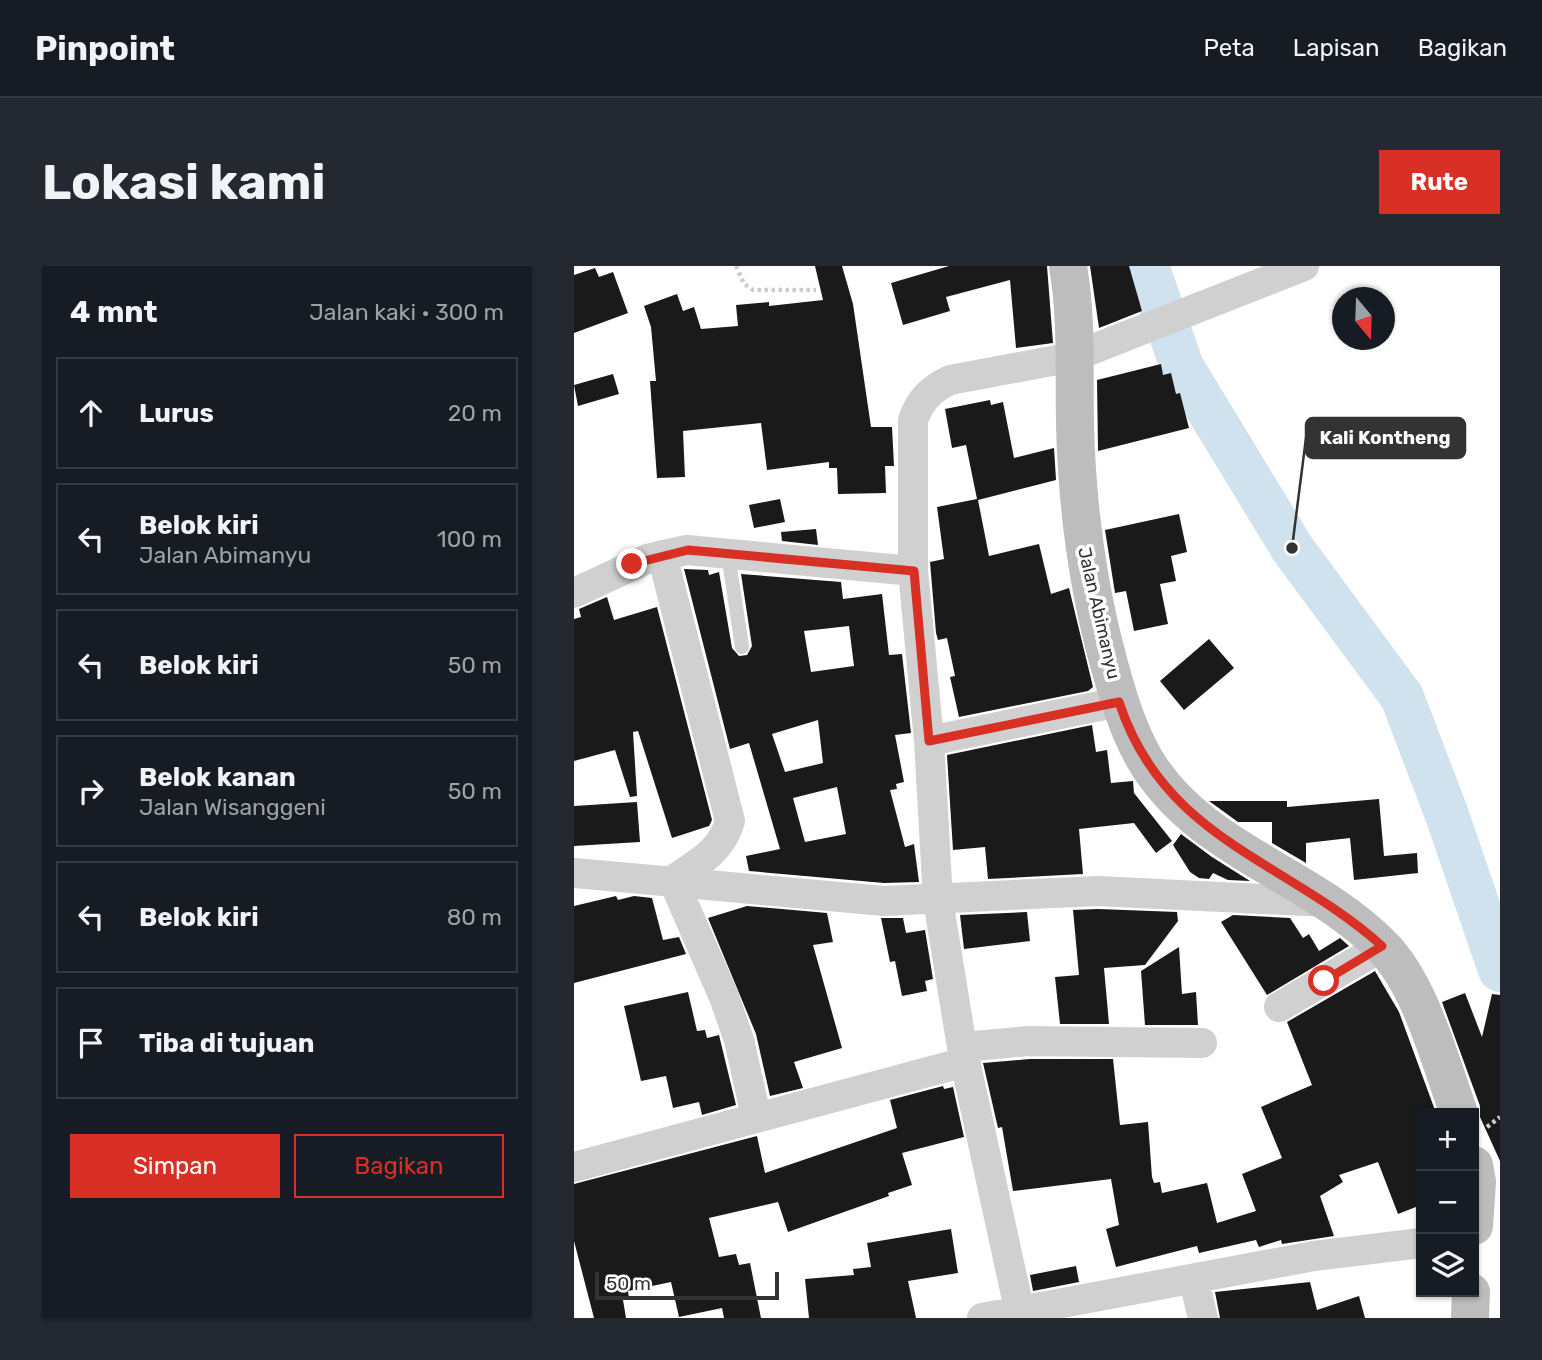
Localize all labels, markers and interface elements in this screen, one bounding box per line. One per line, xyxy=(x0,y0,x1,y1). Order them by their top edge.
text: Pinpoint xyxy=(35,29,175,68)
text: Peta xyxy=(1203,34,1255,62)
text: Lapisan xyxy=(1293,34,1380,62)
text: Bagikan xyxy=(1418,34,1507,62)
button: Rute xyxy=(1379,150,1500,214)
text: Lokasi kami xyxy=(42,153,326,211)
north arrow xyxy=(1332,287,1395,350)
text: 4 mnt xyxy=(70,294,158,330)
text: Jalan kaki · 300 m xyxy=(309,298,504,326)
icon: ahead xyxy=(72,394,110,432)
text: Lurus xyxy=(139,398,214,429)
text: 20 m xyxy=(448,399,502,427)
callout: Kali Kontheng xyxy=(1306,418,1465,458)
text: Kali Kontheng xyxy=(1319,426,1451,449)
text: Belok kiri xyxy=(139,510,259,541)
icon: left xyxy=(72,520,110,558)
text: 100 m xyxy=(437,525,502,553)
text: Jalan Abimanyu xyxy=(139,541,311,569)
street label: Jalan Abimanyu xyxy=(1073,545,1125,681)
route end xyxy=(616,548,647,579)
icon: left xyxy=(72,646,110,684)
text: Belok kiri xyxy=(139,650,259,681)
text: 50 m xyxy=(448,651,502,679)
text: Belok kanan xyxy=(139,762,296,793)
icon: right xyxy=(72,772,110,810)
text: 50 m xyxy=(448,777,502,805)
text: Jalan Wisanggeni xyxy=(139,793,326,821)
icon: left xyxy=(72,898,110,936)
text: Belok kiri xyxy=(139,902,259,933)
text: 80 m xyxy=(447,903,502,931)
route start xyxy=(1308,965,1339,996)
icon: arrive xyxy=(72,1024,110,1062)
text: Tiba di tujuan xyxy=(139,1028,314,1059)
map controls xyxy=(1416,1108,1479,1297)
button: + xyxy=(1416,1108,1479,1171)
button: Simpan xyxy=(70,1134,280,1198)
button: Bagikan xyxy=(294,1134,504,1198)
button: − xyxy=(1416,1171,1479,1234)
button: layers xyxy=(1416,1234,1479,1297)
scale bar xyxy=(595,1269,779,1301)
text: 50 m xyxy=(606,1272,651,1295)

